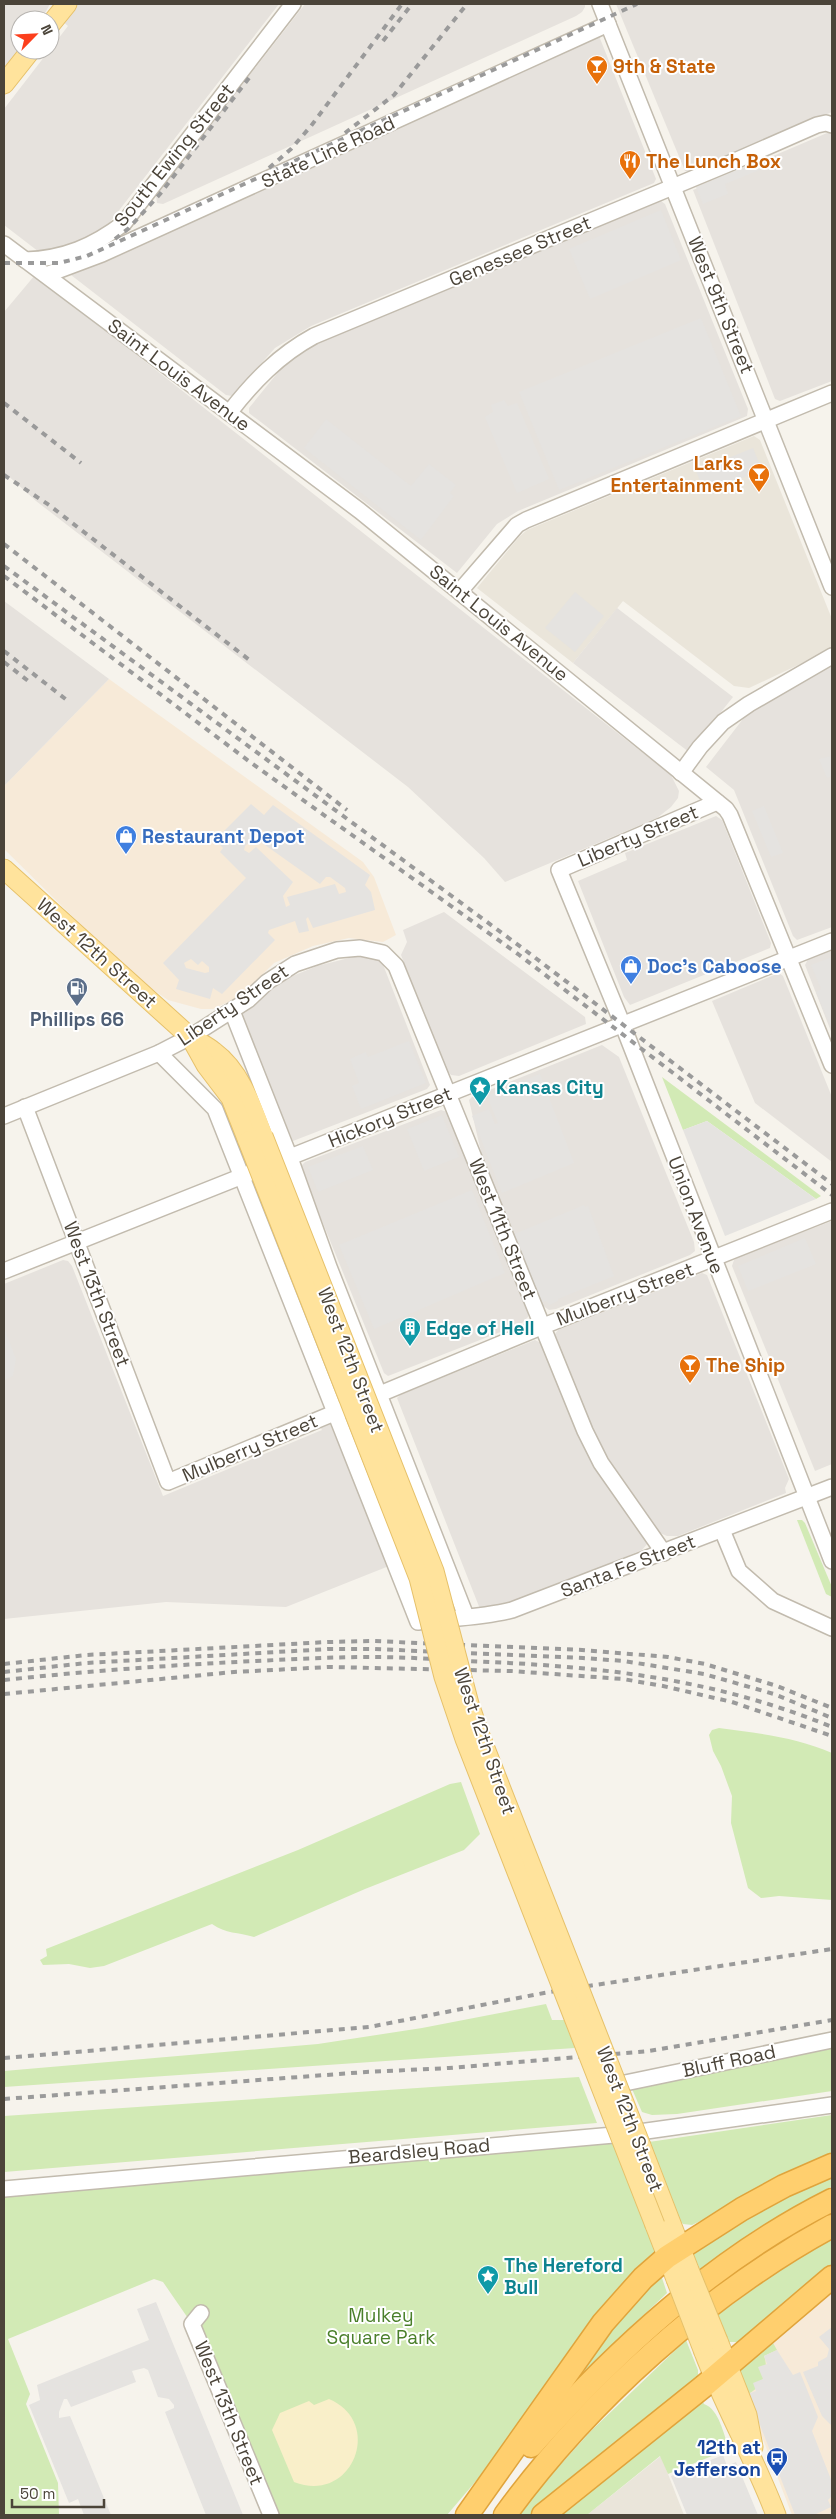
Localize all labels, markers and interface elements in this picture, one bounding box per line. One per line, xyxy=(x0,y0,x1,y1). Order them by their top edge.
north arrow xyxy=(10,10,60,60)
text: N xyxy=(37,22,57,38)
bar icon: 9th & State xyxy=(585,54,609,85)
place label: 9th & State xyxy=(613,54,716,79)
street label: South Ewing Street xyxy=(108,78,240,232)
street label: State Line Road xyxy=(257,110,399,194)
restaurant icon: The Lunch Box xyxy=(618,149,642,180)
place label: The Lunch Box xyxy=(646,149,781,174)
street label: Genessee Street xyxy=(445,210,595,292)
street label: West 9th Street xyxy=(682,233,760,377)
street label: Saint Louis Avenue xyxy=(103,313,255,437)
place label: Larks Entertainment xyxy=(611,451,743,498)
bar icon: Larks Entertainment xyxy=(747,462,771,493)
street label: Saint Louis Avenue xyxy=(424,559,574,687)
street label: Liberty Street xyxy=(574,799,702,873)
shop icon: Restaurant Depot xyxy=(114,824,138,855)
place label: Restaurant Depot xyxy=(142,824,305,849)
street label: West 12th Street xyxy=(32,892,162,1014)
shop icon: Doc's Caboose xyxy=(619,954,643,985)
place label: Doc's Caboose xyxy=(647,954,782,979)
street label: Liberty Street xyxy=(173,959,293,1051)
fuel station icon: Phillips 66 xyxy=(65,976,89,1007)
place label: Phillips 66 xyxy=(30,1007,124,1032)
place icon: Kansas City xyxy=(468,1075,492,1106)
place label: Kansas City xyxy=(496,1075,604,1100)
street label: Hickory Street xyxy=(324,1081,456,1153)
street label: Union Avenue xyxy=(662,1153,730,1277)
street label: West 11th Street xyxy=(463,1155,543,1303)
street label: West 13th Street xyxy=(58,1218,136,1370)
street label: Mulberry Street xyxy=(553,1256,697,1332)
street label: West 12th Street xyxy=(312,1284,390,1436)
building icon: Edge of Hell xyxy=(398,1316,422,1347)
place label: Edge of Hell xyxy=(426,1316,535,1341)
bar icon: The Ship xyxy=(678,1353,702,1384)
place label: The Ship xyxy=(706,1353,785,1378)
street label: Mulberry Street xyxy=(178,1408,322,1488)
street label: Santa Fe Street xyxy=(557,1529,699,1603)
street label: West 12th Street xyxy=(448,1664,522,1818)
street label: Bluff Road xyxy=(680,2039,778,2083)
street label: West 12th Street xyxy=(591,2043,669,2195)
street label: Beardsley Road xyxy=(347,2132,491,2170)
place label: The Hereford Bull xyxy=(504,2253,623,2300)
place icon: The Hereford Bull xyxy=(476,2264,500,2295)
park label: Mulkey Square Park xyxy=(327,2303,435,2350)
street label: West 13th Street xyxy=(189,2337,269,2489)
place label: 12th at Jefferson xyxy=(674,2435,761,2482)
bus stop icon: 12th at Jefferson xyxy=(765,2446,789,2477)
scale bar xyxy=(12,2476,105,2508)
text: 50 m xyxy=(20,2484,55,2503)

